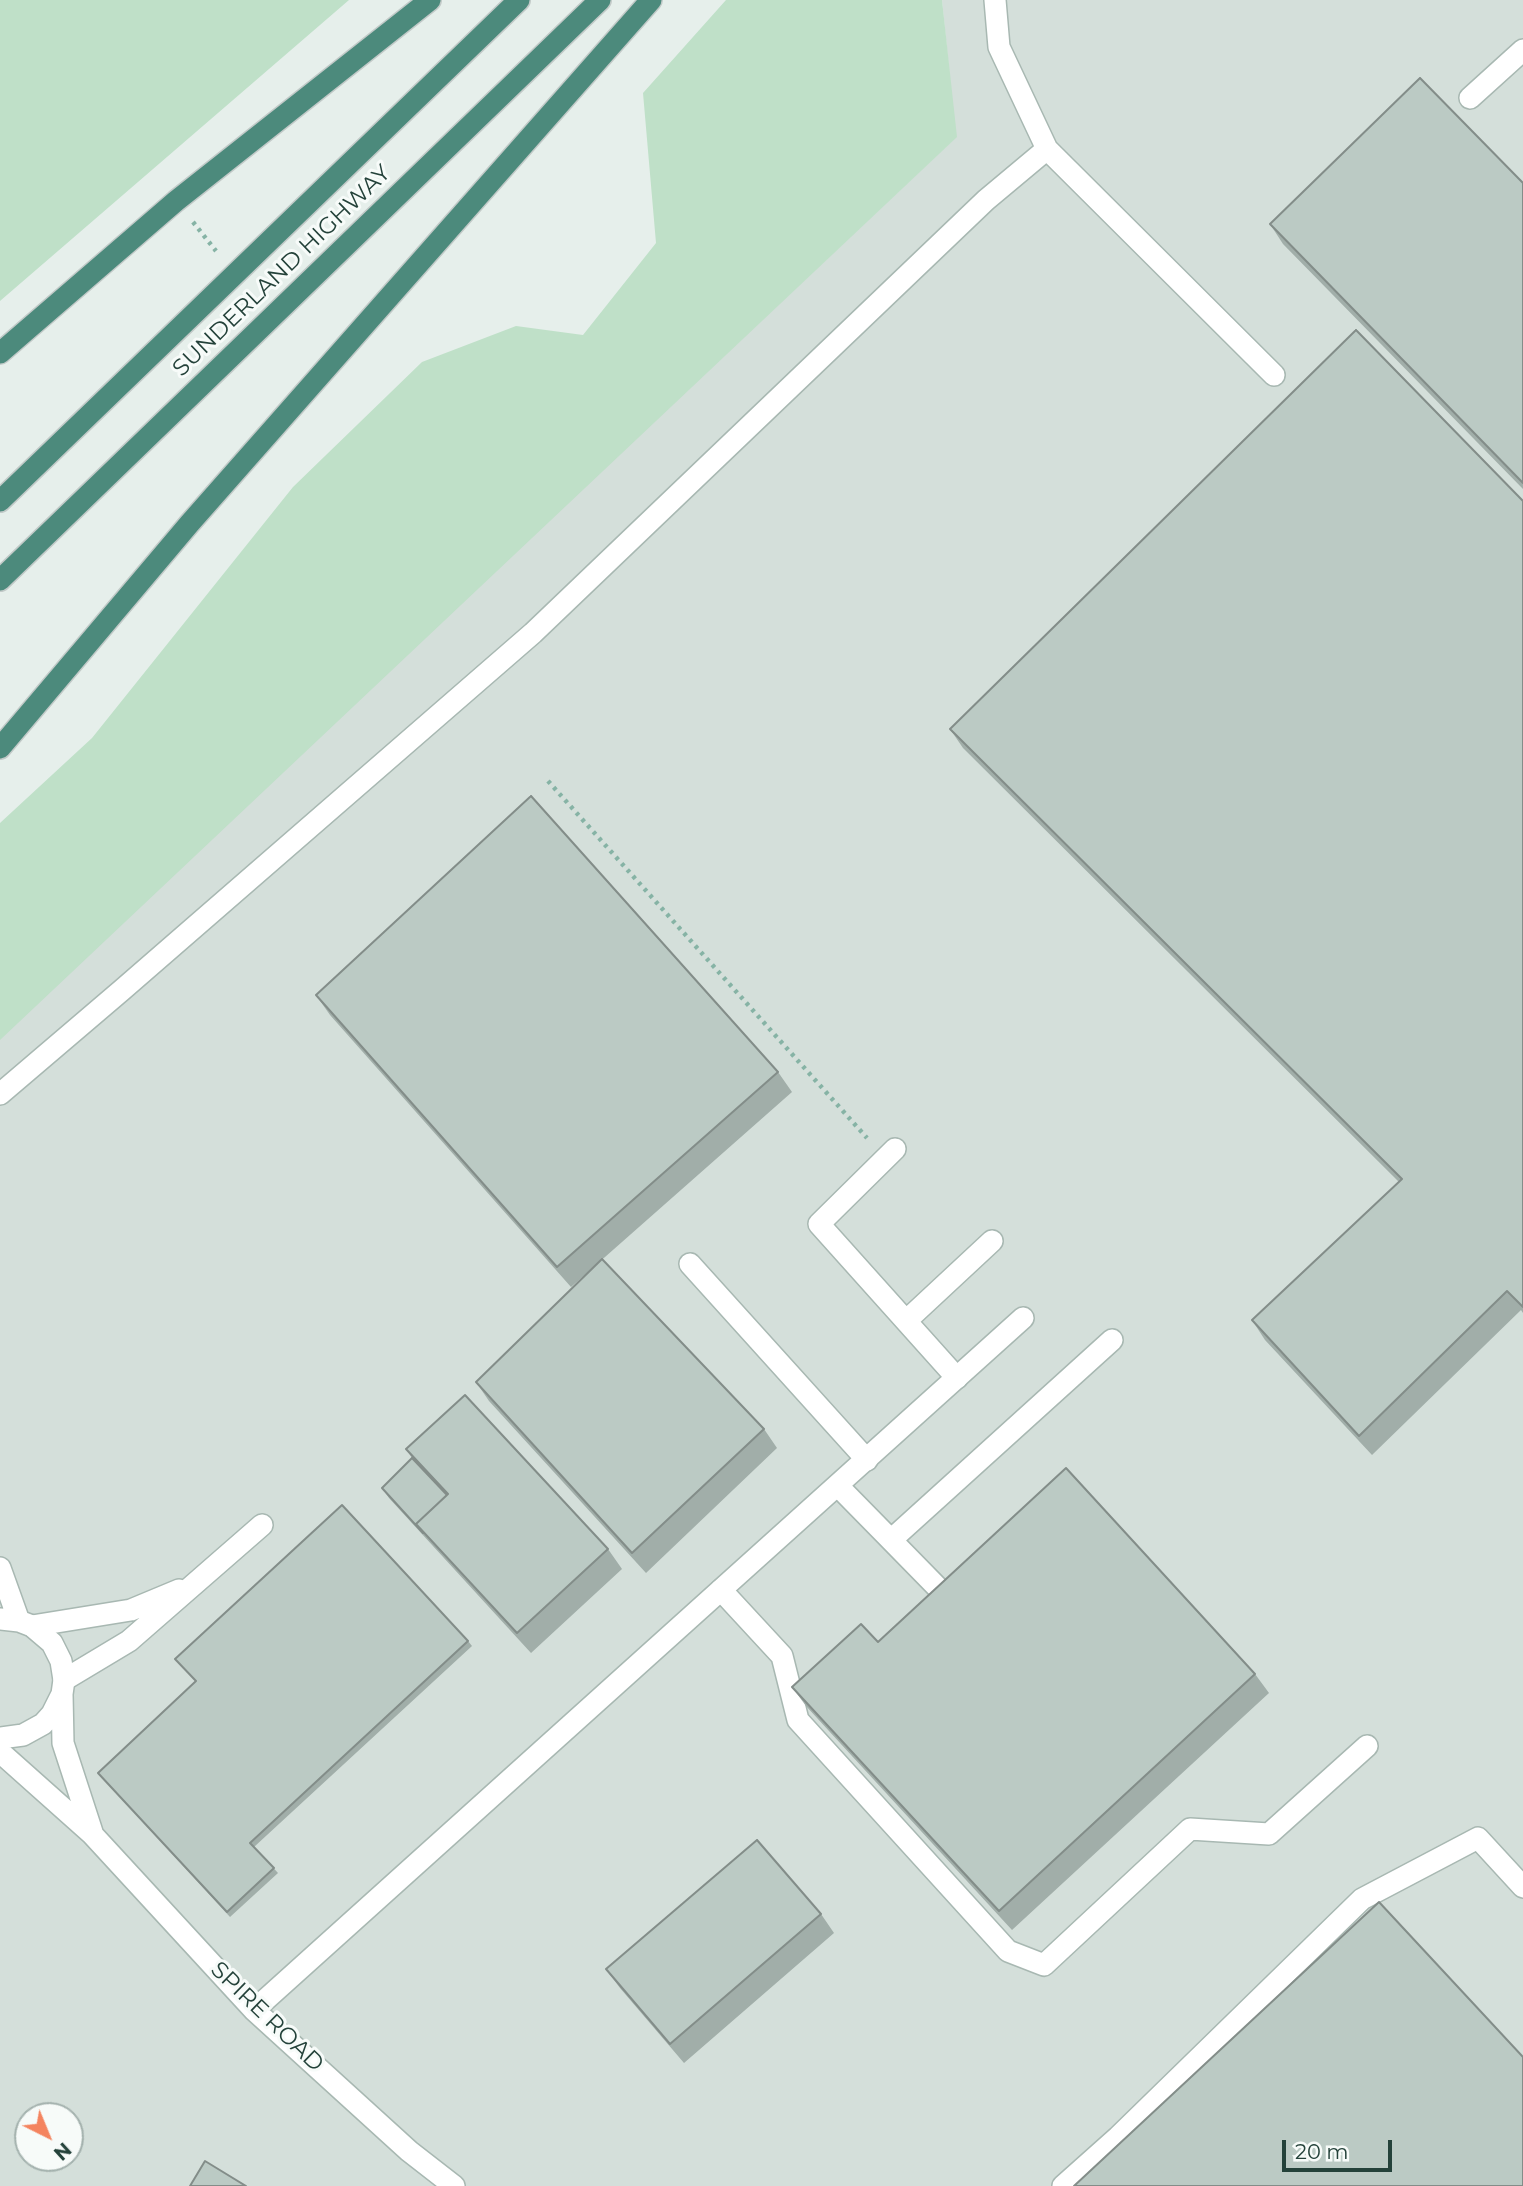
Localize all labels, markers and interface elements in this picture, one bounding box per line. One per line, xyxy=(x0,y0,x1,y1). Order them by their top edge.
street label: SUNDERLAND HIGHWAY xyxy=(167,160,397,382)
street label: SPIRE ROAD xyxy=(205,1956,329,2078)
north arrow xyxy=(14,2102,84,2172)
scale bar xyxy=(1285,2126,1395,2170)
text: N xyxy=(49,2138,76,2165)
text: 20 m xyxy=(1295,2139,1349,2164)

